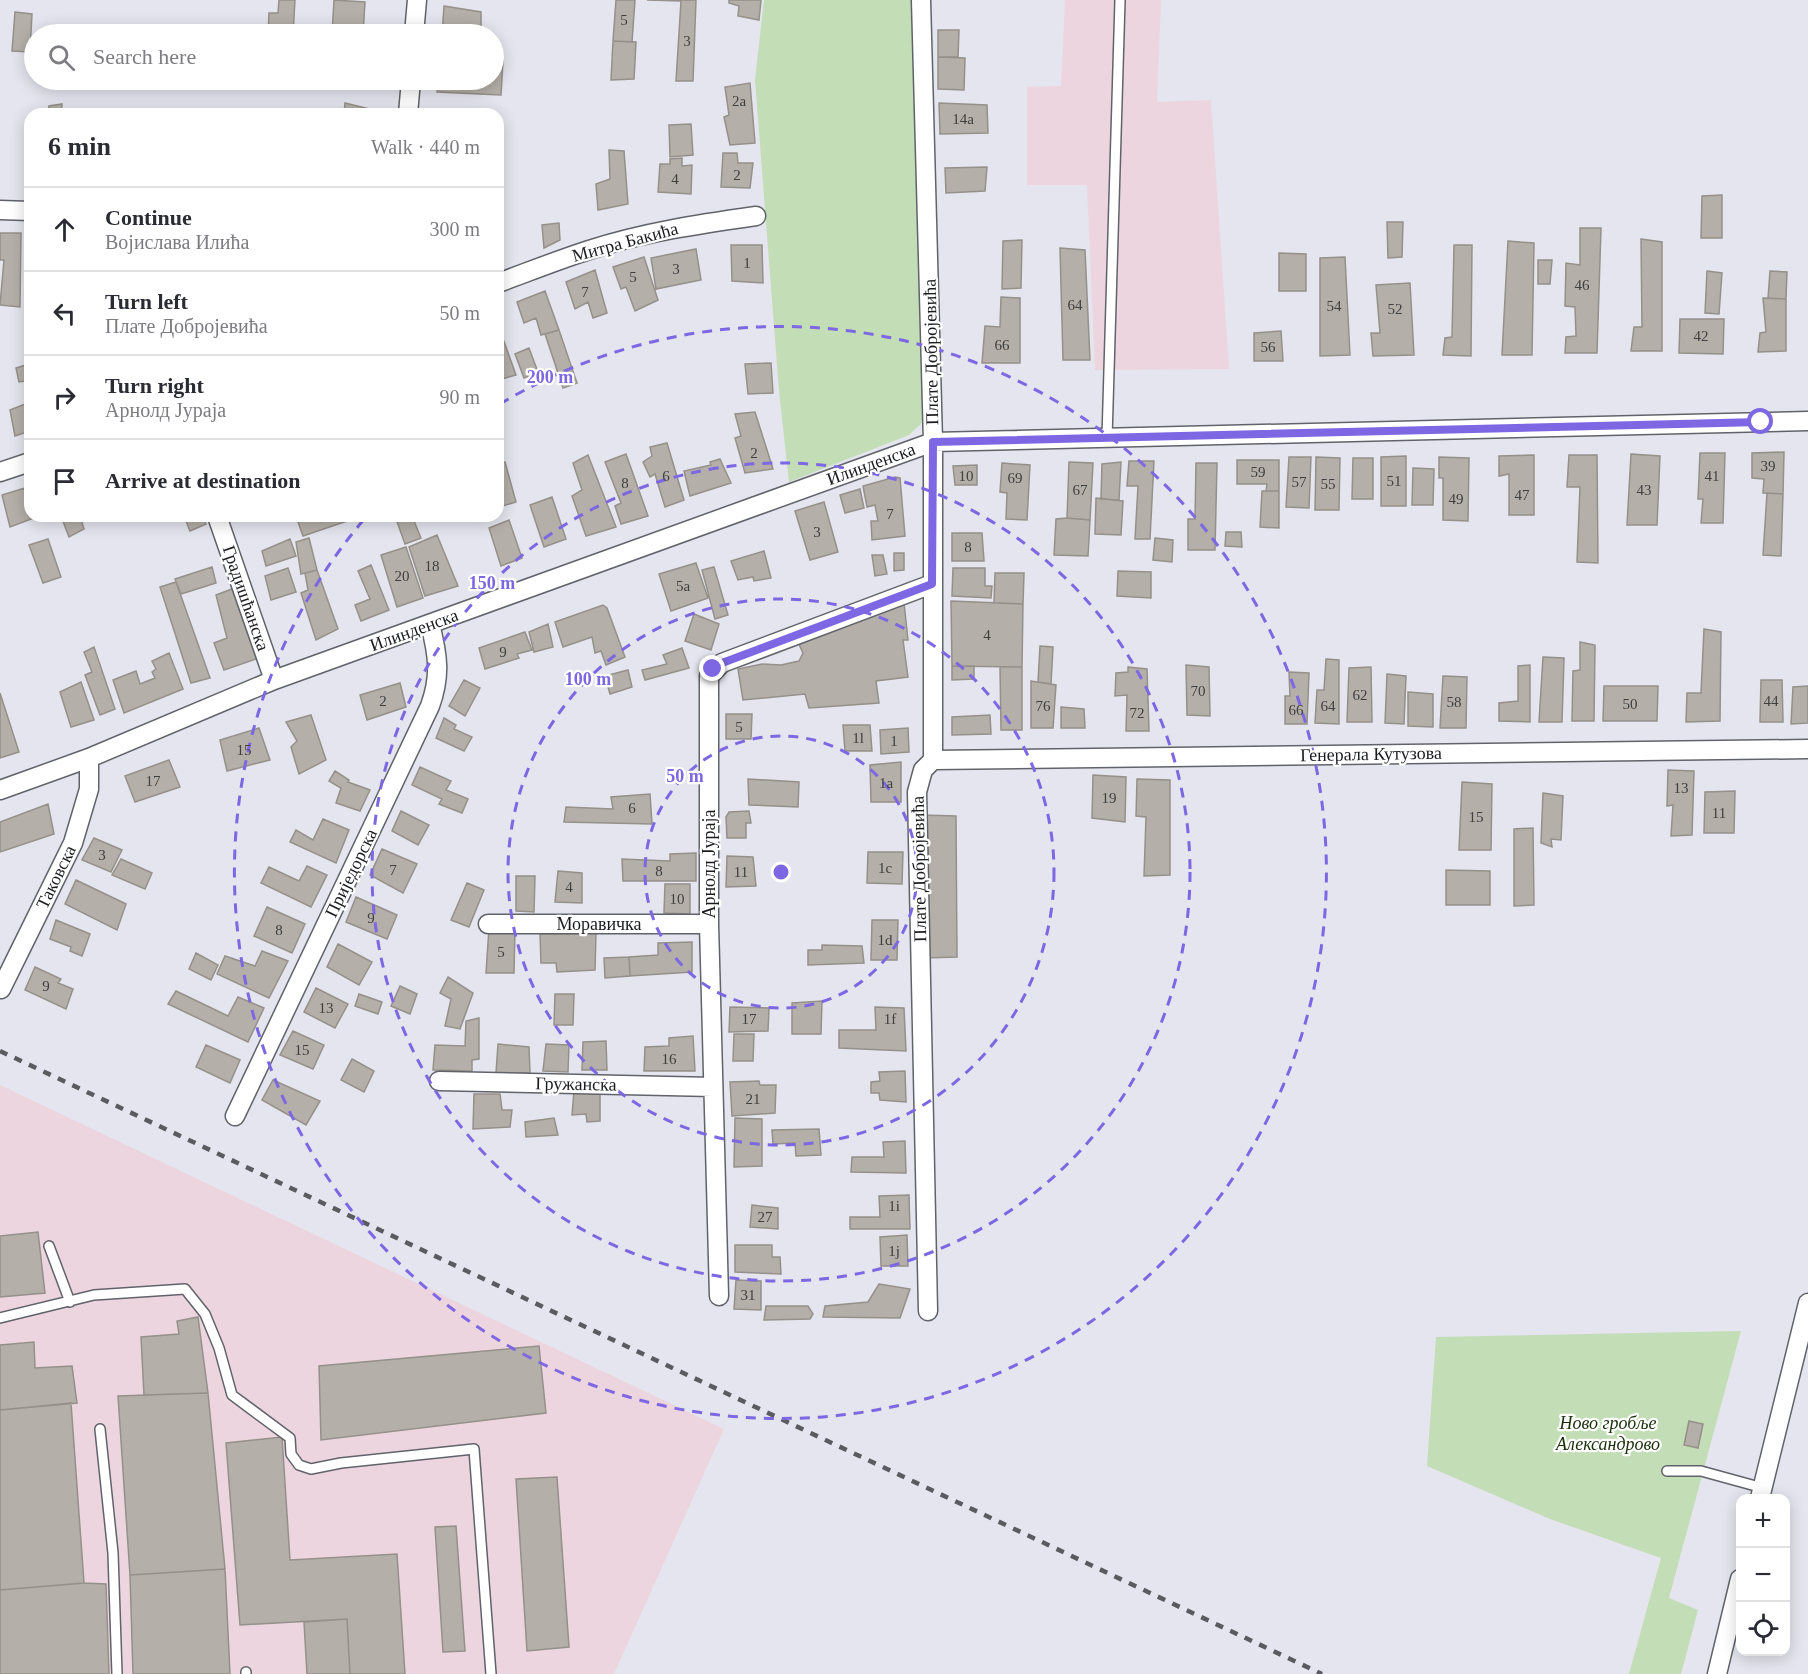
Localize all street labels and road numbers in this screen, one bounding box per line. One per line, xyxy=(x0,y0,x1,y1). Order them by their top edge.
street label: Митра Бакића xyxy=(570,218,680,266)
street label: Плате Добројевића xyxy=(920,279,942,425)
street label: Илинденска xyxy=(824,439,918,489)
street label: Градишћанска xyxy=(219,543,273,653)
street label: Илинденска xyxy=(367,605,461,655)
street label: Генерала Кутузова xyxy=(1300,743,1442,765)
street label: Плате Добројевића xyxy=(908,796,930,942)
street label: Арнолд Јураја xyxy=(699,809,719,919)
street label: Приједорска xyxy=(321,825,381,921)
street label: Таковска xyxy=(32,842,80,912)
street label: Моравичка xyxy=(556,914,642,934)
street label: Гружанска xyxy=(535,1073,617,1095)

